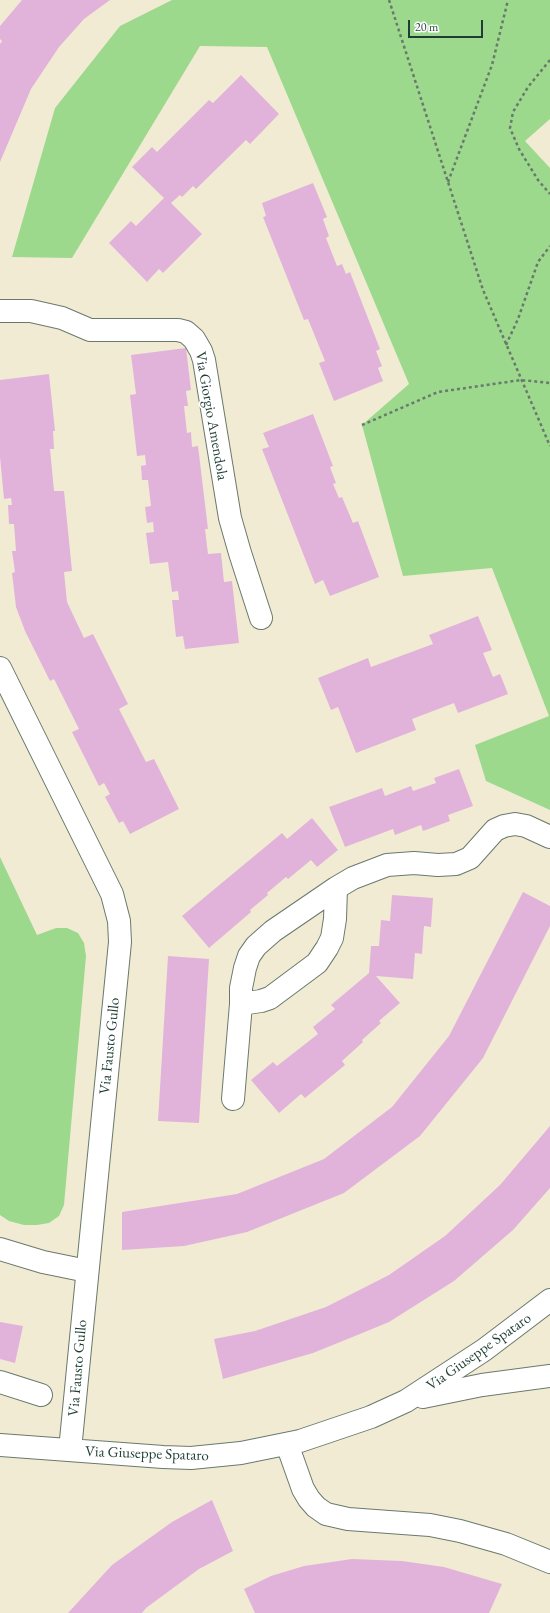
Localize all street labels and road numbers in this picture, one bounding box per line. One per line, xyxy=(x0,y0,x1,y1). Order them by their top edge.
street label: Via Giorgio Amendola xyxy=(191,350,231,482)
street label: Via Fausto Gullo xyxy=(96,997,124,1095)
street label: Via Giuseppe Spataro xyxy=(423,1309,535,1395)
street label: Via Fausto Gullo xyxy=(65,1319,91,1417)
street label: Via Giuseppe Spataro xyxy=(85,1443,209,1465)

